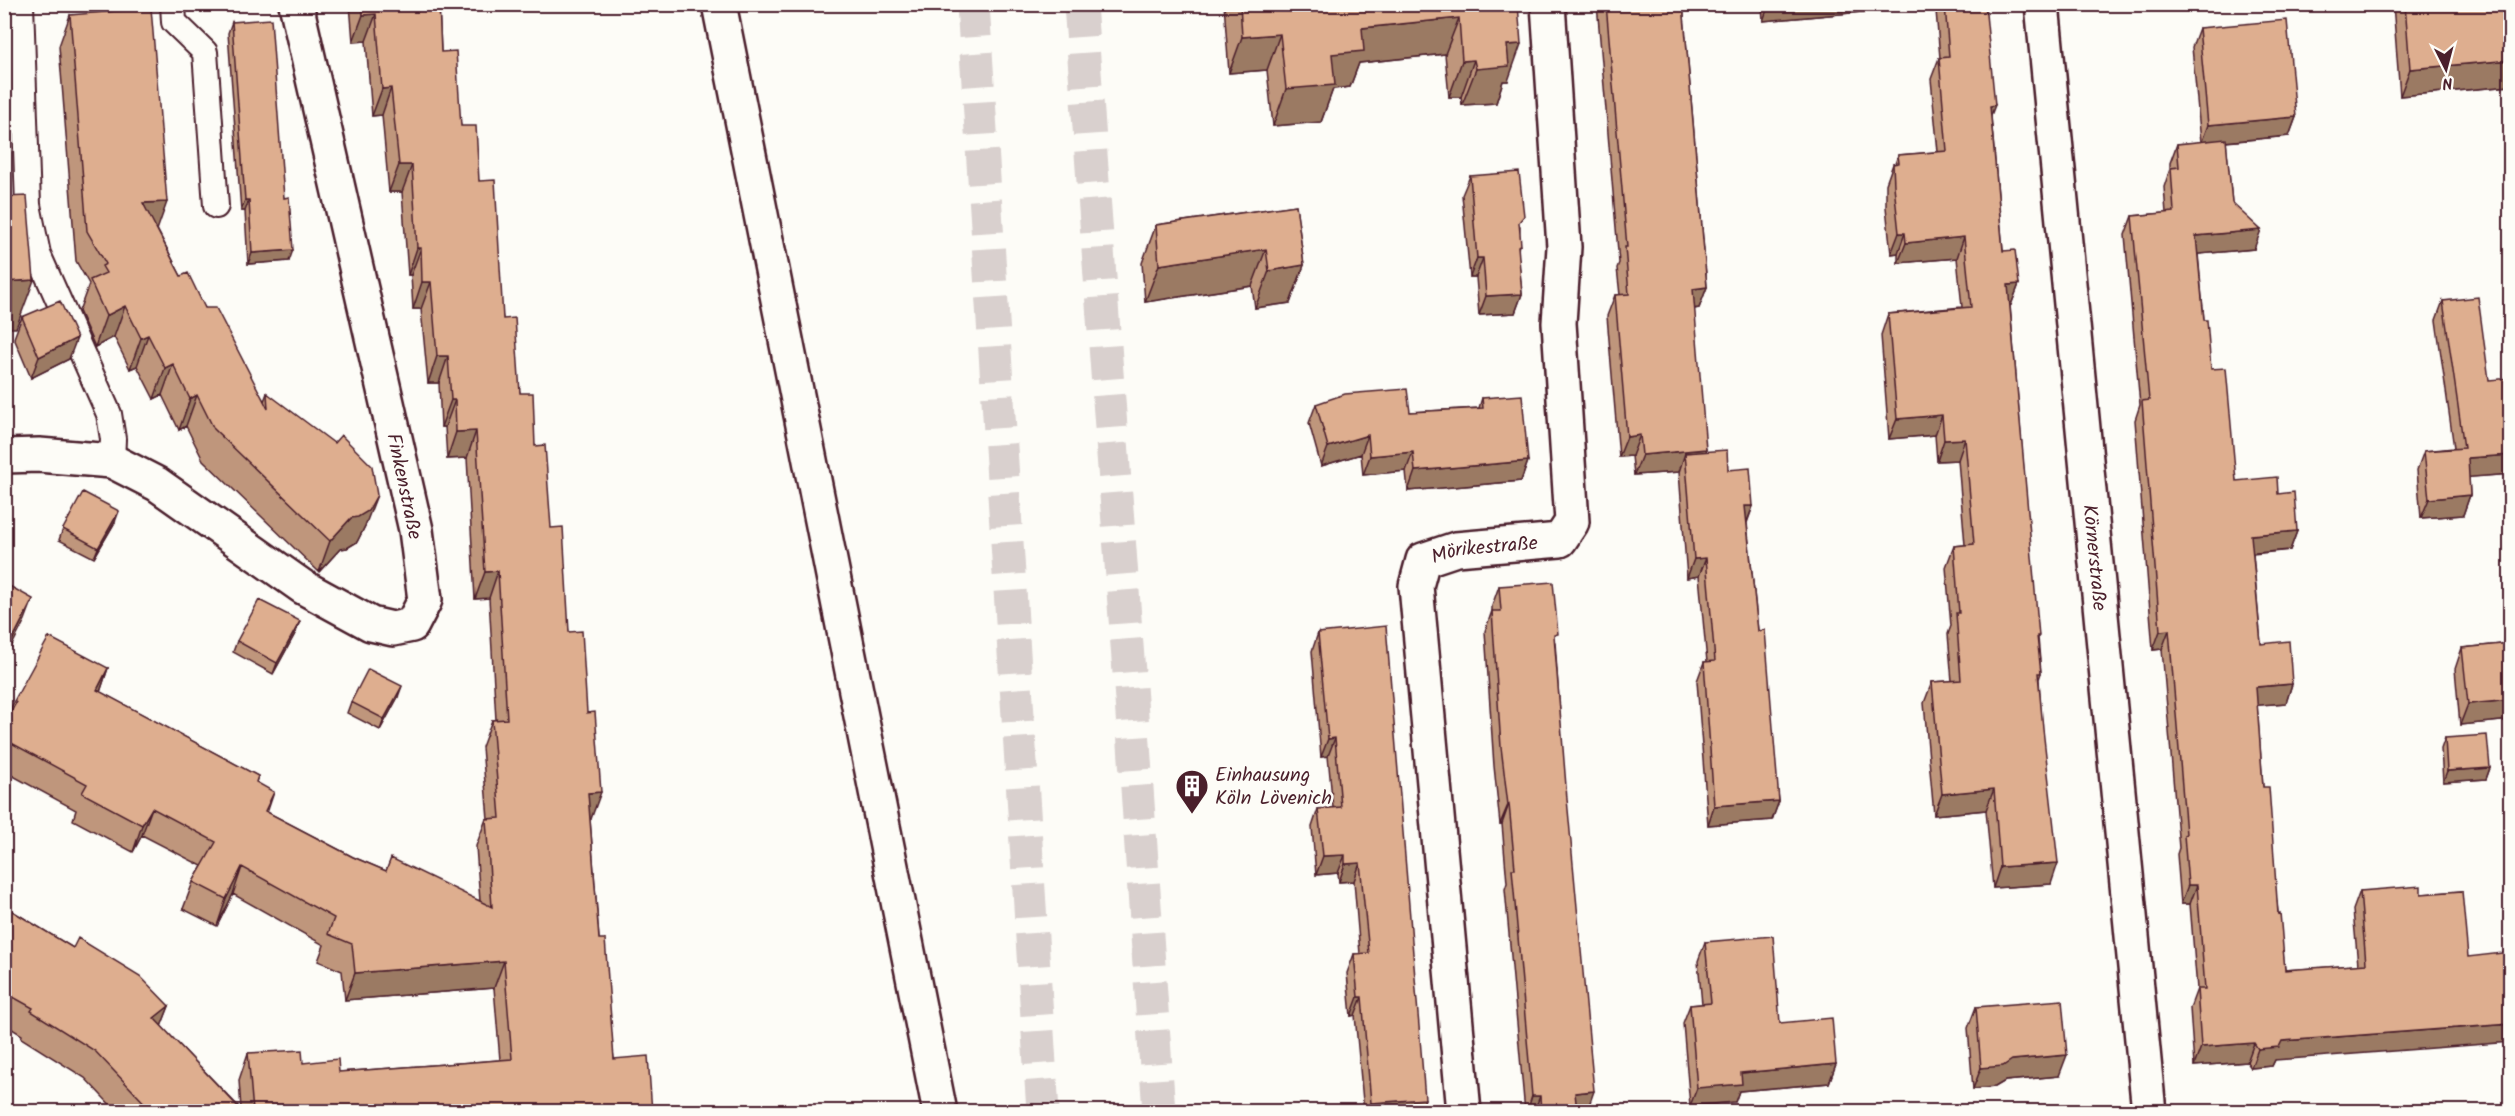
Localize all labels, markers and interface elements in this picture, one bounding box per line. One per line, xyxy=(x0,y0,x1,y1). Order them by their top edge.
north arrow xyxy=(2416,39,2476,99)
text: N xyxy=(2441,69,2454,95)
street label: Finkenstraße xyxy=(376,430,430,543)
street label: Körnerstraße xyxy=(2072,503,2115,612)
street label: Mörikestraße xyxy=(1427,528,1539,574)
place label: Einhausung Köln Lövenich xyxy=(1215,760,1332,815)
building icon: Einhausung Köln Lövenich xyxy=(1174,768,1210,815)

